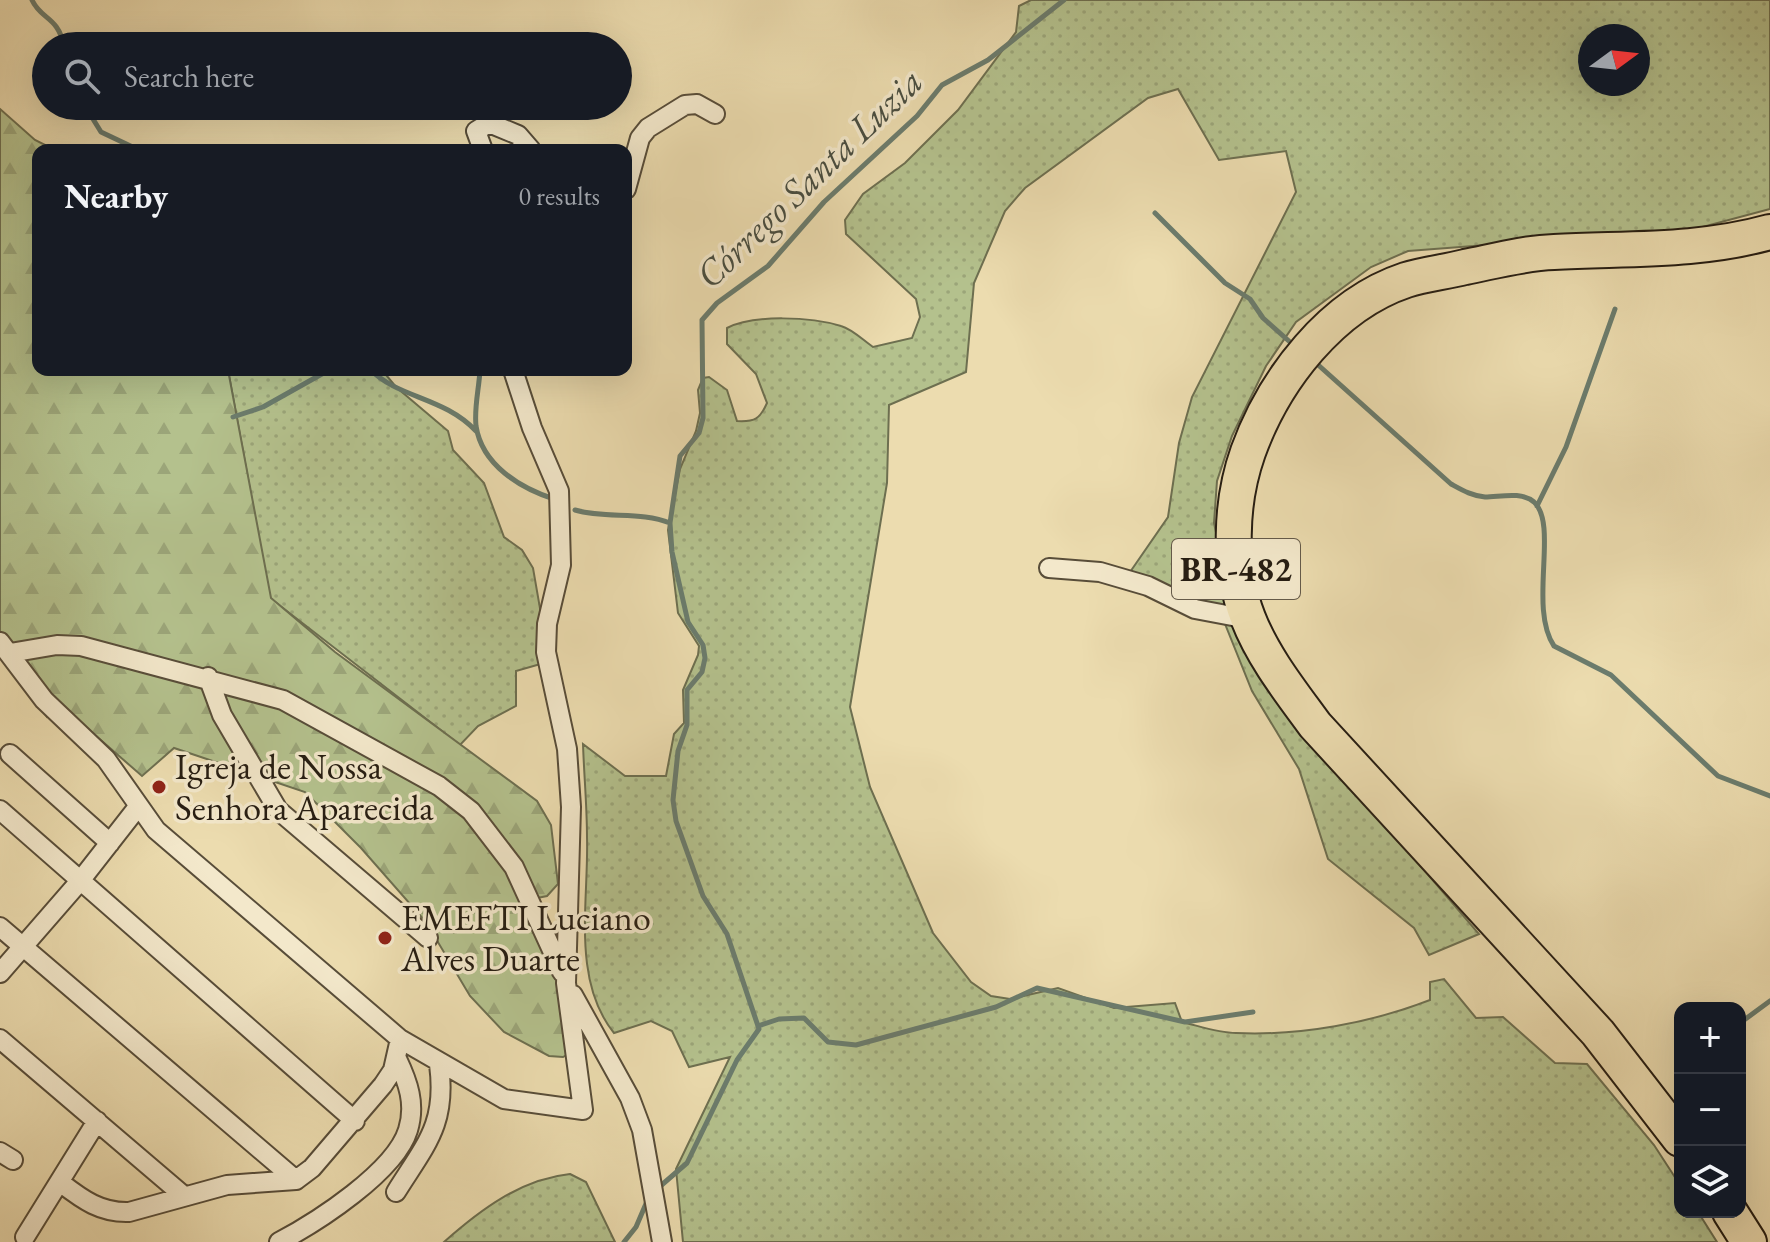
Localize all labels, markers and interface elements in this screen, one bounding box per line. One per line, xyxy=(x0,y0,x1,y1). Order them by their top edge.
north arrow xyxy=(1578,24,1650,96)
search box xyxy=(32,32,632,120)
icon: search xyxy=(60,54,104,98)
text: Search here xyxy=(124,57,254,96)
water label: Córrego Santa Luzia xyxy=(685,57,933,299)
text: Nearby xyxy=(64,174,168,218)
text: 0 results xyxy=(519,179,600,213)
road number: BR-482 xyxy=(1172,539,1300,599)
place label: Igreja de Nossa Senhora Aparecida xyxy=(175,743,434,831)
marker: Igreja de Nossa Senhora Aparecida xyxy=(150,778,168,796)
place label: EMEFTI Luciano Alves Duarte xyxy=(400,894,651,982)
marker: EMEFTI Luciano Alves Duarte xyxy=(376,929,394,947)
map controls xyxy=(1674,1002,1746,1218)
button: + xyxy=(1674,1002,1746,1074)
button: − xyxy=(1674,1074,1746,1146)
button: layers xyxy=(1674,1146,1746,1218)

